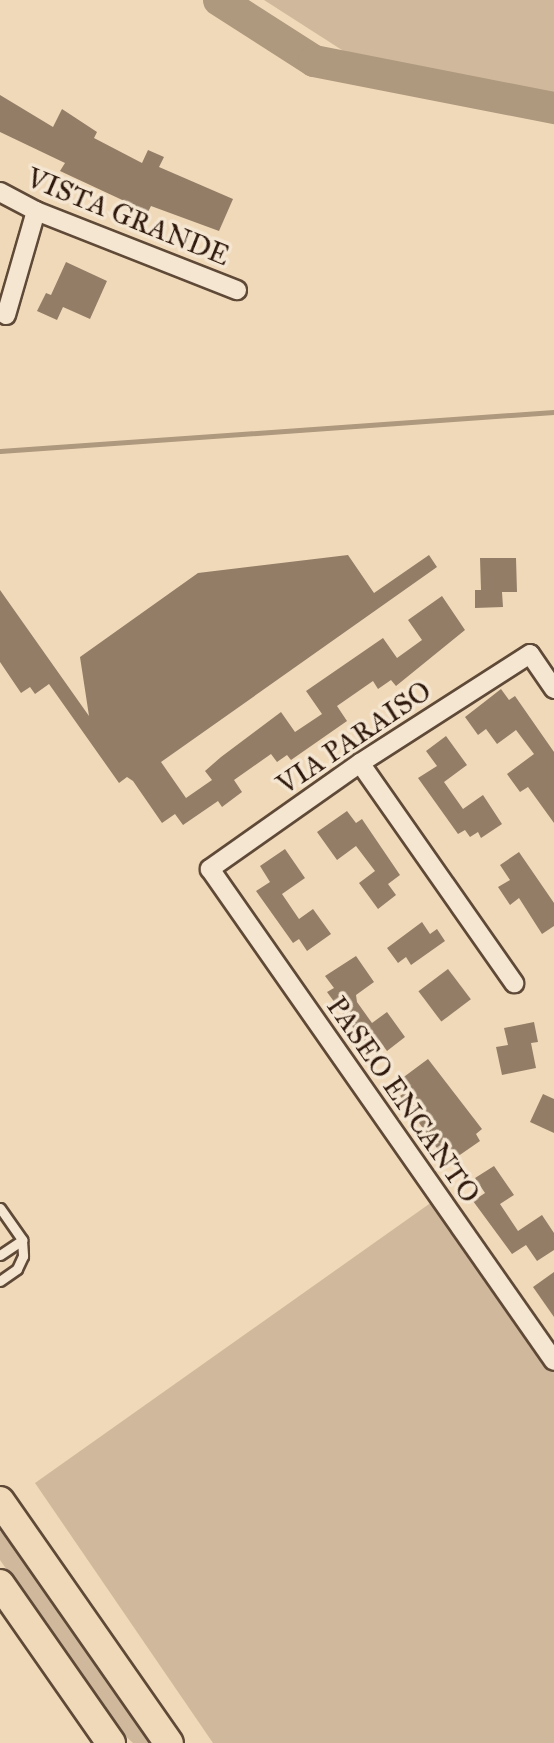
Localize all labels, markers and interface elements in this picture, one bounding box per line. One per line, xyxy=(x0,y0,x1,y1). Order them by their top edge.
street label: VISTA GRANDE xyxy=(22,161,234,273)
street label: VIA PARAISO xyxy=(271,674,437,802)
street label: PASEO ENCANTO xyxy=(319,991,487,1209)

